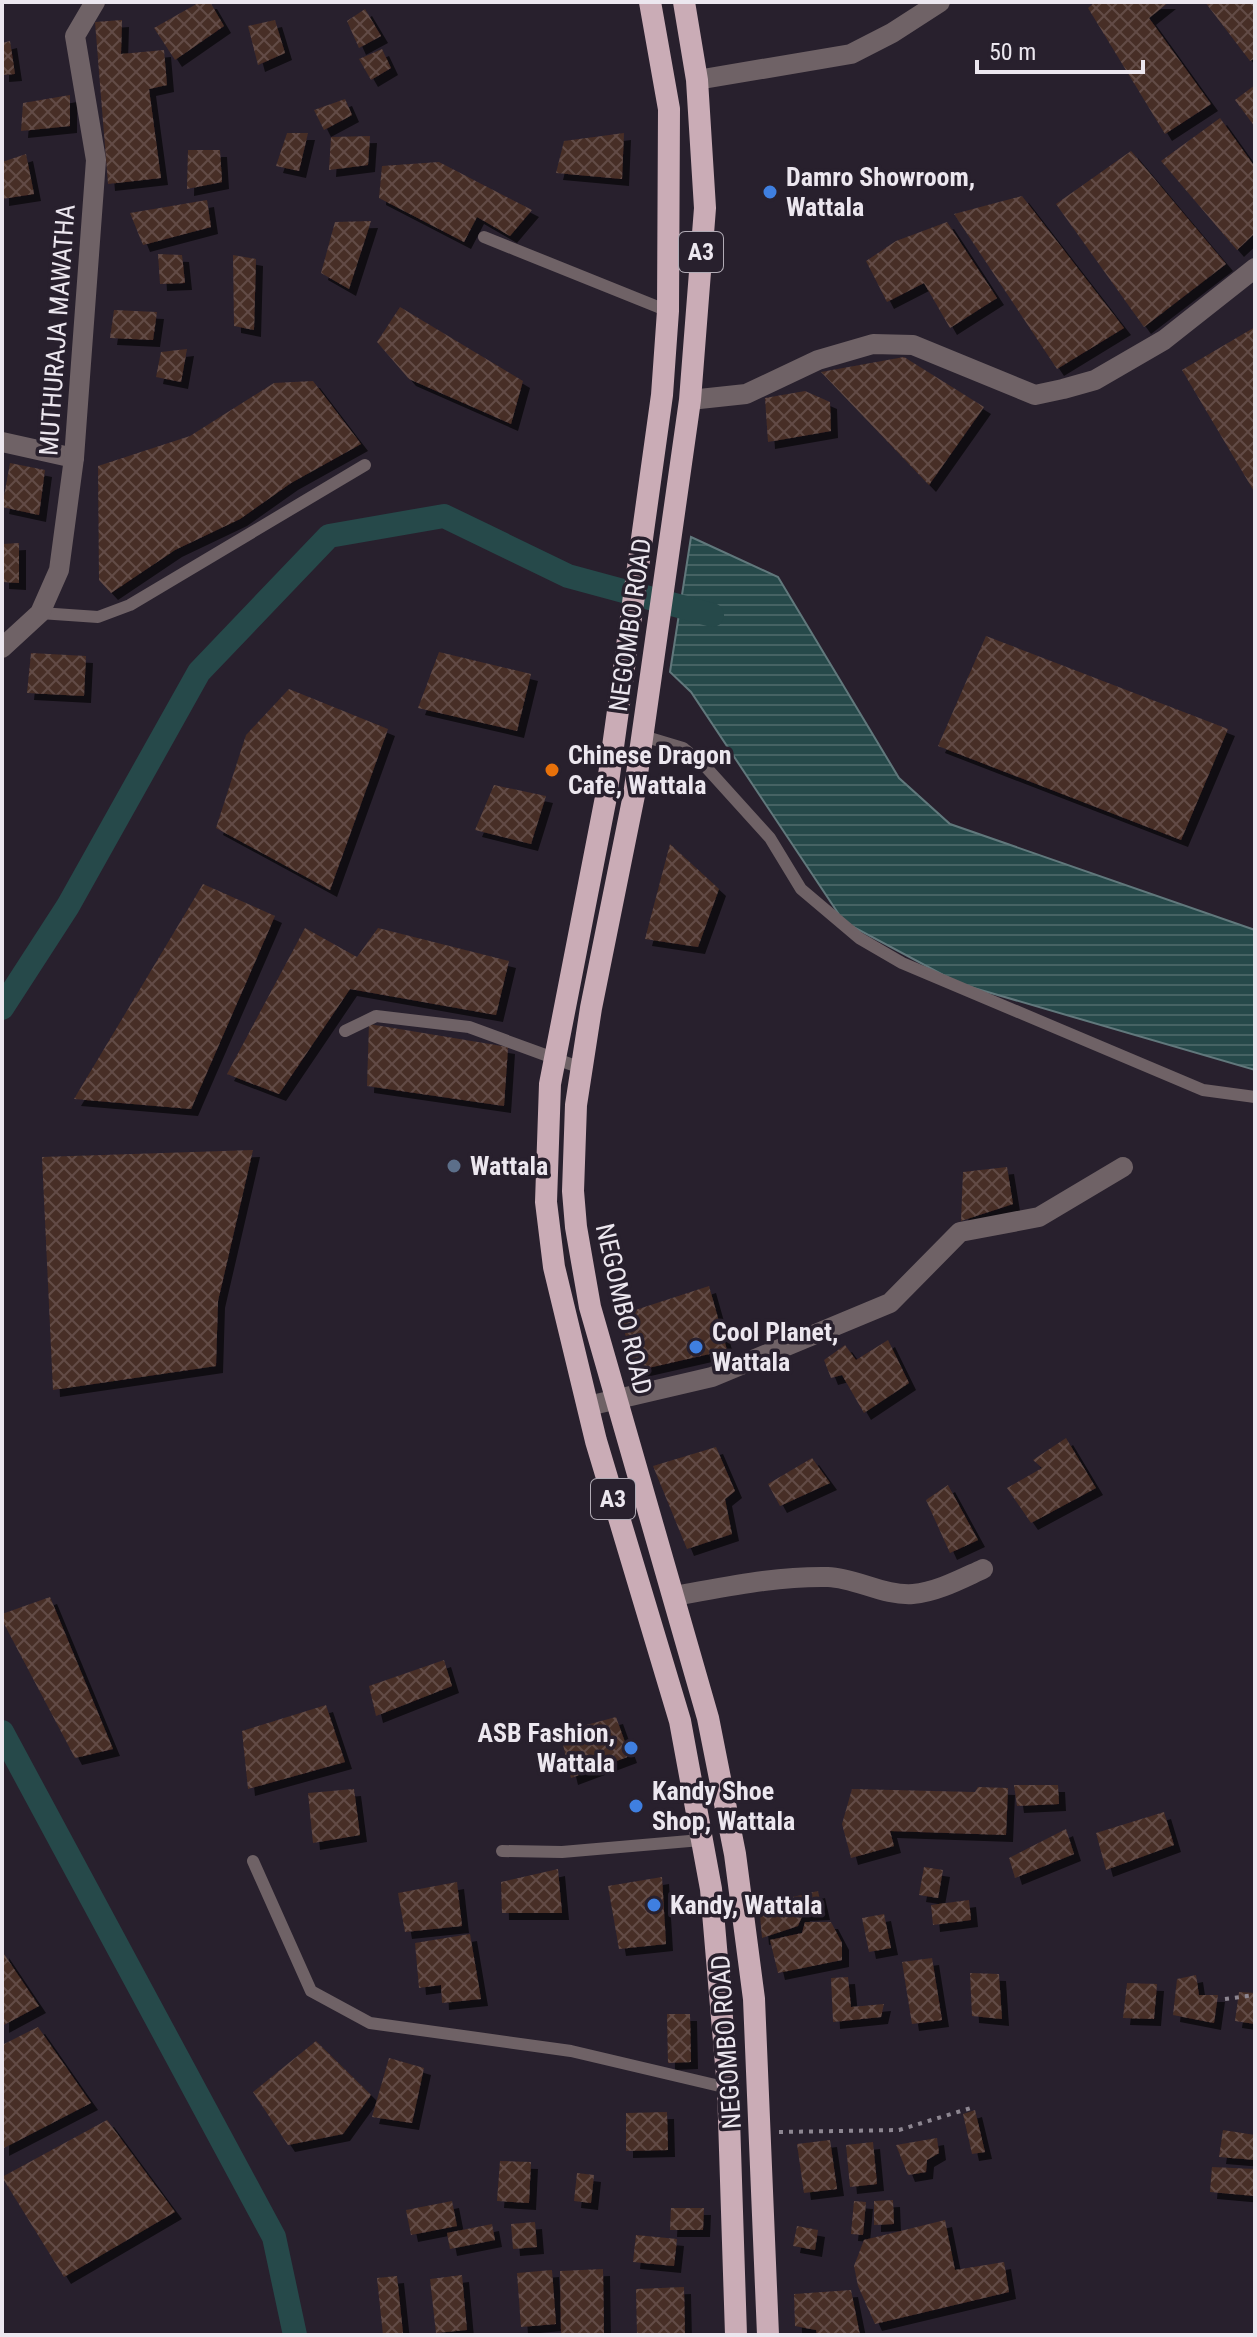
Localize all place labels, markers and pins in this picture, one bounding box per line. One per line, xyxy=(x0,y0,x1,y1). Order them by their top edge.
place label: Damro Showroom, Wattala xyxy=(786,162,975,222)
marker: Damro Showroom, Wattala xyxy=(761,183,779,201)
place label: Chinese Dragon Cafe, Wattala xyxy=(568,740,732,800)
marker: Chinese Dragon Cafe, Wattala xyxy=(543,761,561,779)
place label: Wattala xyxy=(470,1151,548,1181)
marker: Wattala xyxy=(445,1157,463,1175)
place label: Cool Planet, Wattala xyxy=(712,1317,838,1377)
marker: Cool Planet, Wattala xyxy=(687,1338,705,1356)
place label: ASB Fashion, Wattala xyxy=(477,1718,615,1778)
marker: ASB Fashion, Wattala xyxy=(622,1739,640,1757)
place label: Kandy Shoe Shop, Wattala xyxy=(652,1776,795,1836)
marker: Kandy Shoe Shop, Wattala xyxy=(627,1797,645,1815)
place label: Kandy, Wattala xyxy=(670,1890,822,1920)
marker: Kandy, Wattala xyxy=(645,1896,663,1914)

